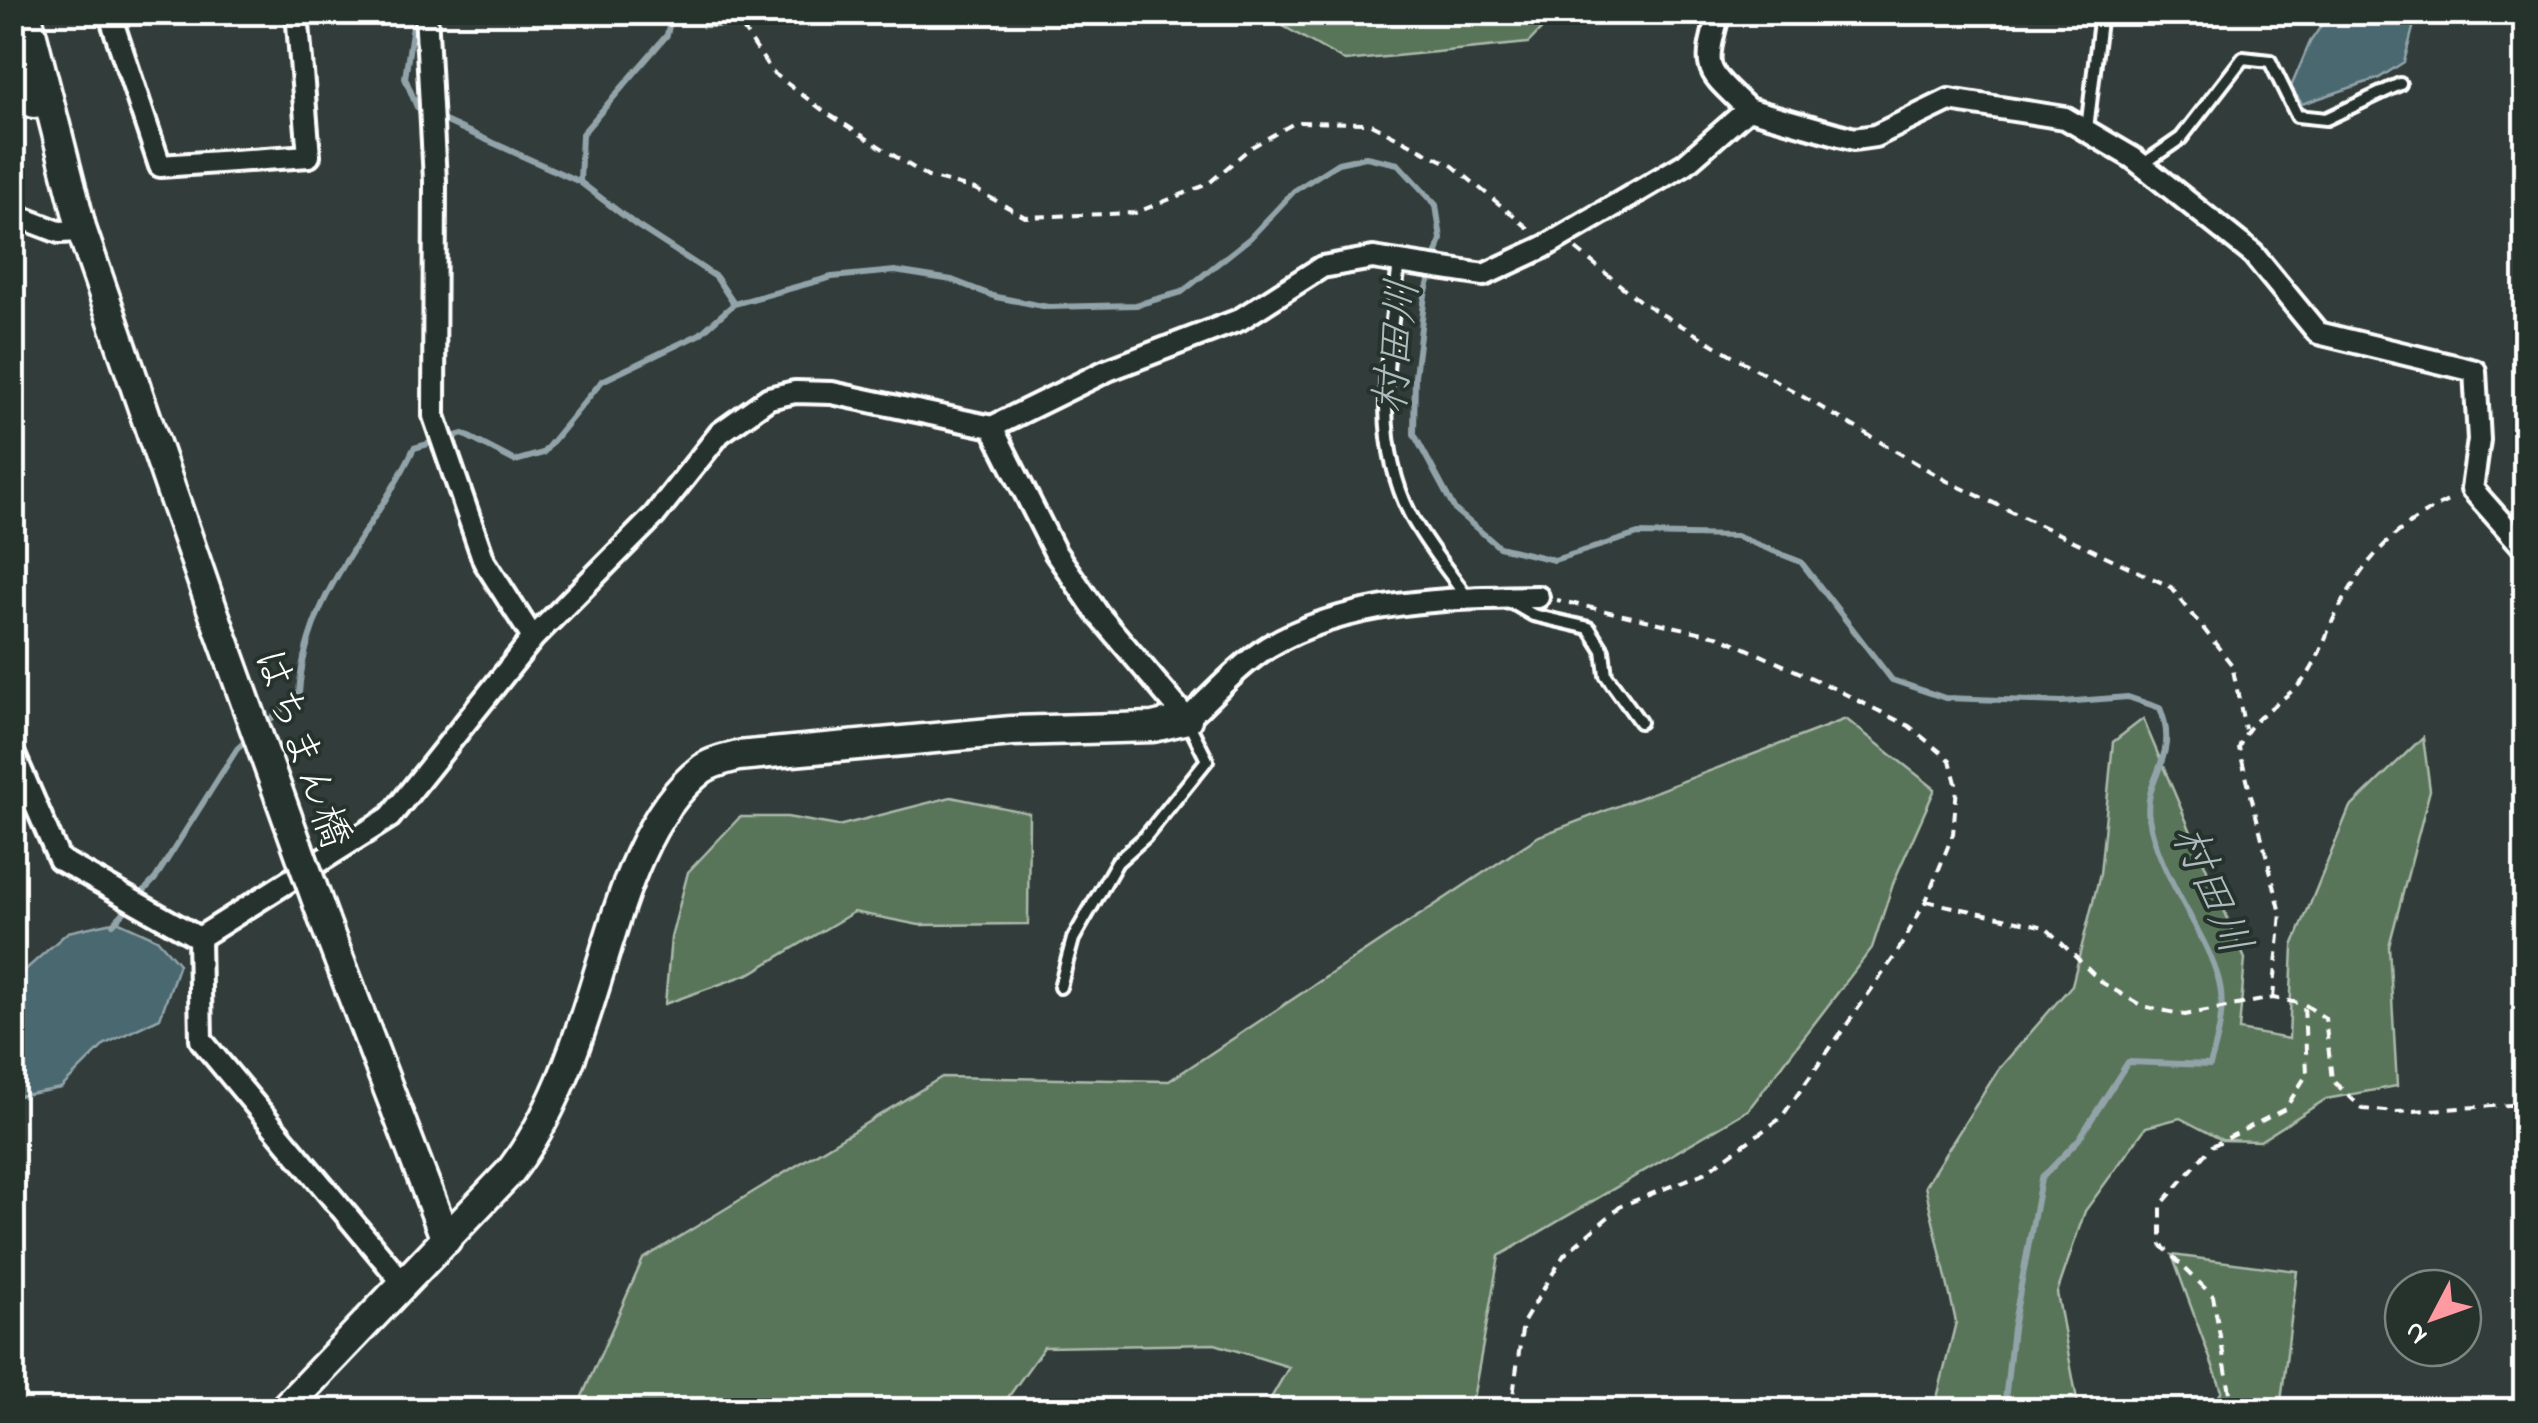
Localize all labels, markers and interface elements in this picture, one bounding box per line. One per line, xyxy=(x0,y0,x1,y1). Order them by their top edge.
water label: 村田川 xyxy=(1359,276,1439,417)
street label: はちまん橋 xyxy=(235,639,364,858)
water label: 村田川 xyxy=(2153,816,2266,966)
north arrow xyxy=(2383,1268,2483,1368)
text: N xyxy=(2395,1312,2438,1353)

